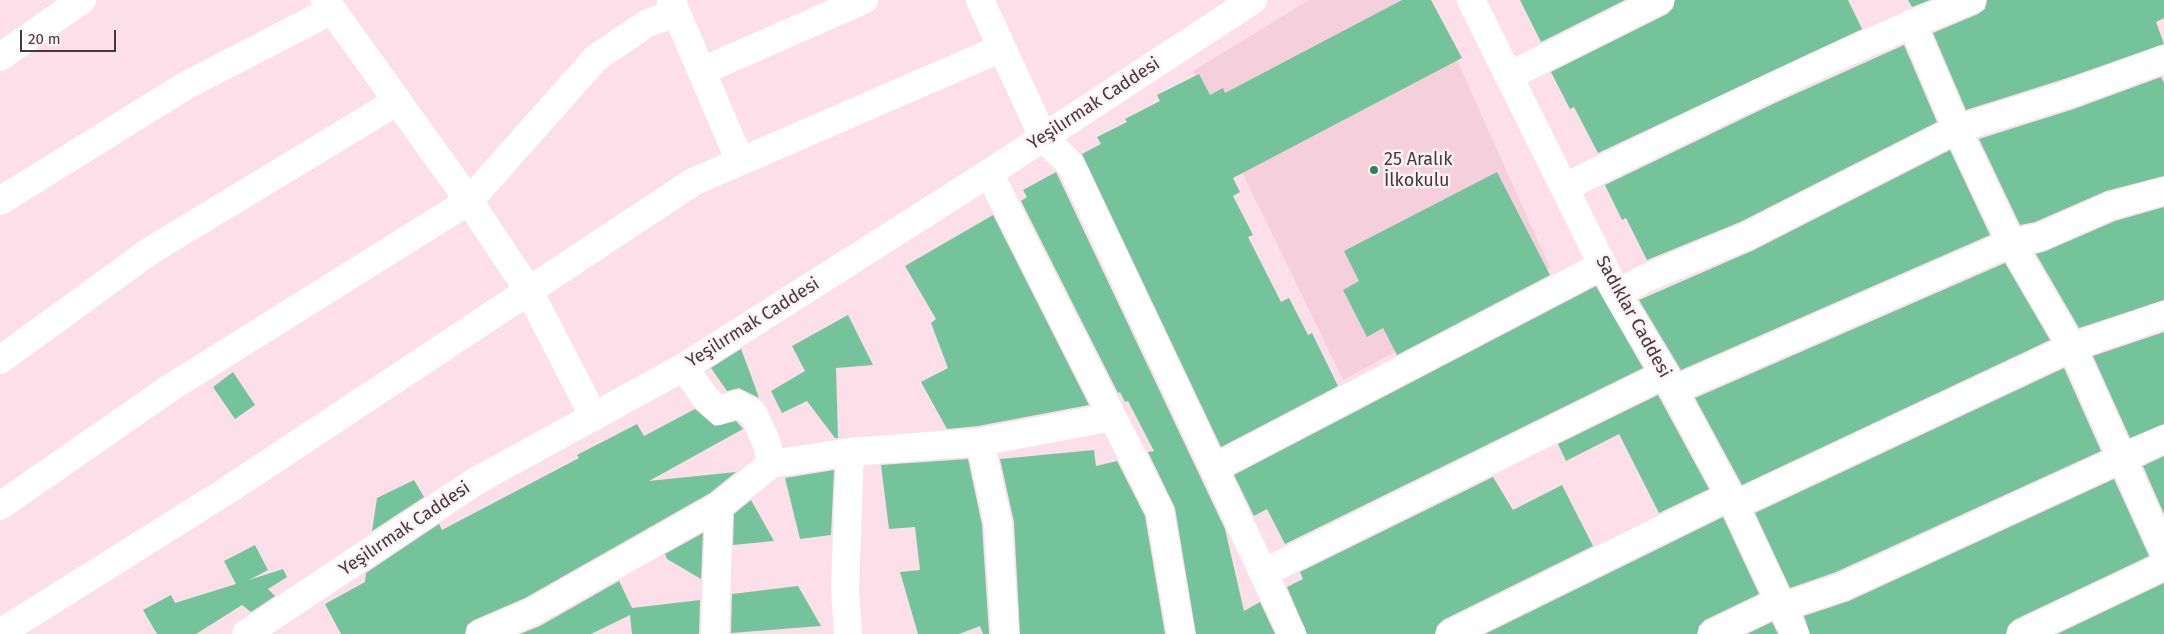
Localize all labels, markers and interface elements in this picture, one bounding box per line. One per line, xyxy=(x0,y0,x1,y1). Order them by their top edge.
scale bar xyxy=(22,20,119,52)
text: 20 m xyxy=(28,30,61,48)
street label: Yeşilırmak Caddesi xyxy=(1024,53,1164,155)
place label: 25 Aralık İlkokulu xyxy=(1384,149,1453,192)
marker: 25 Aralık İlkokulu xyxy=(1368,164,1380,176)
street label: Sadıklar Caddesi xyxy=(1591,252,1675,382)
street label: Yeşilırmak Caddesi xyxy=(682,273,824,373)
street label: Yeşilırmak Caddesi xyxy=(335,477,475,581)

